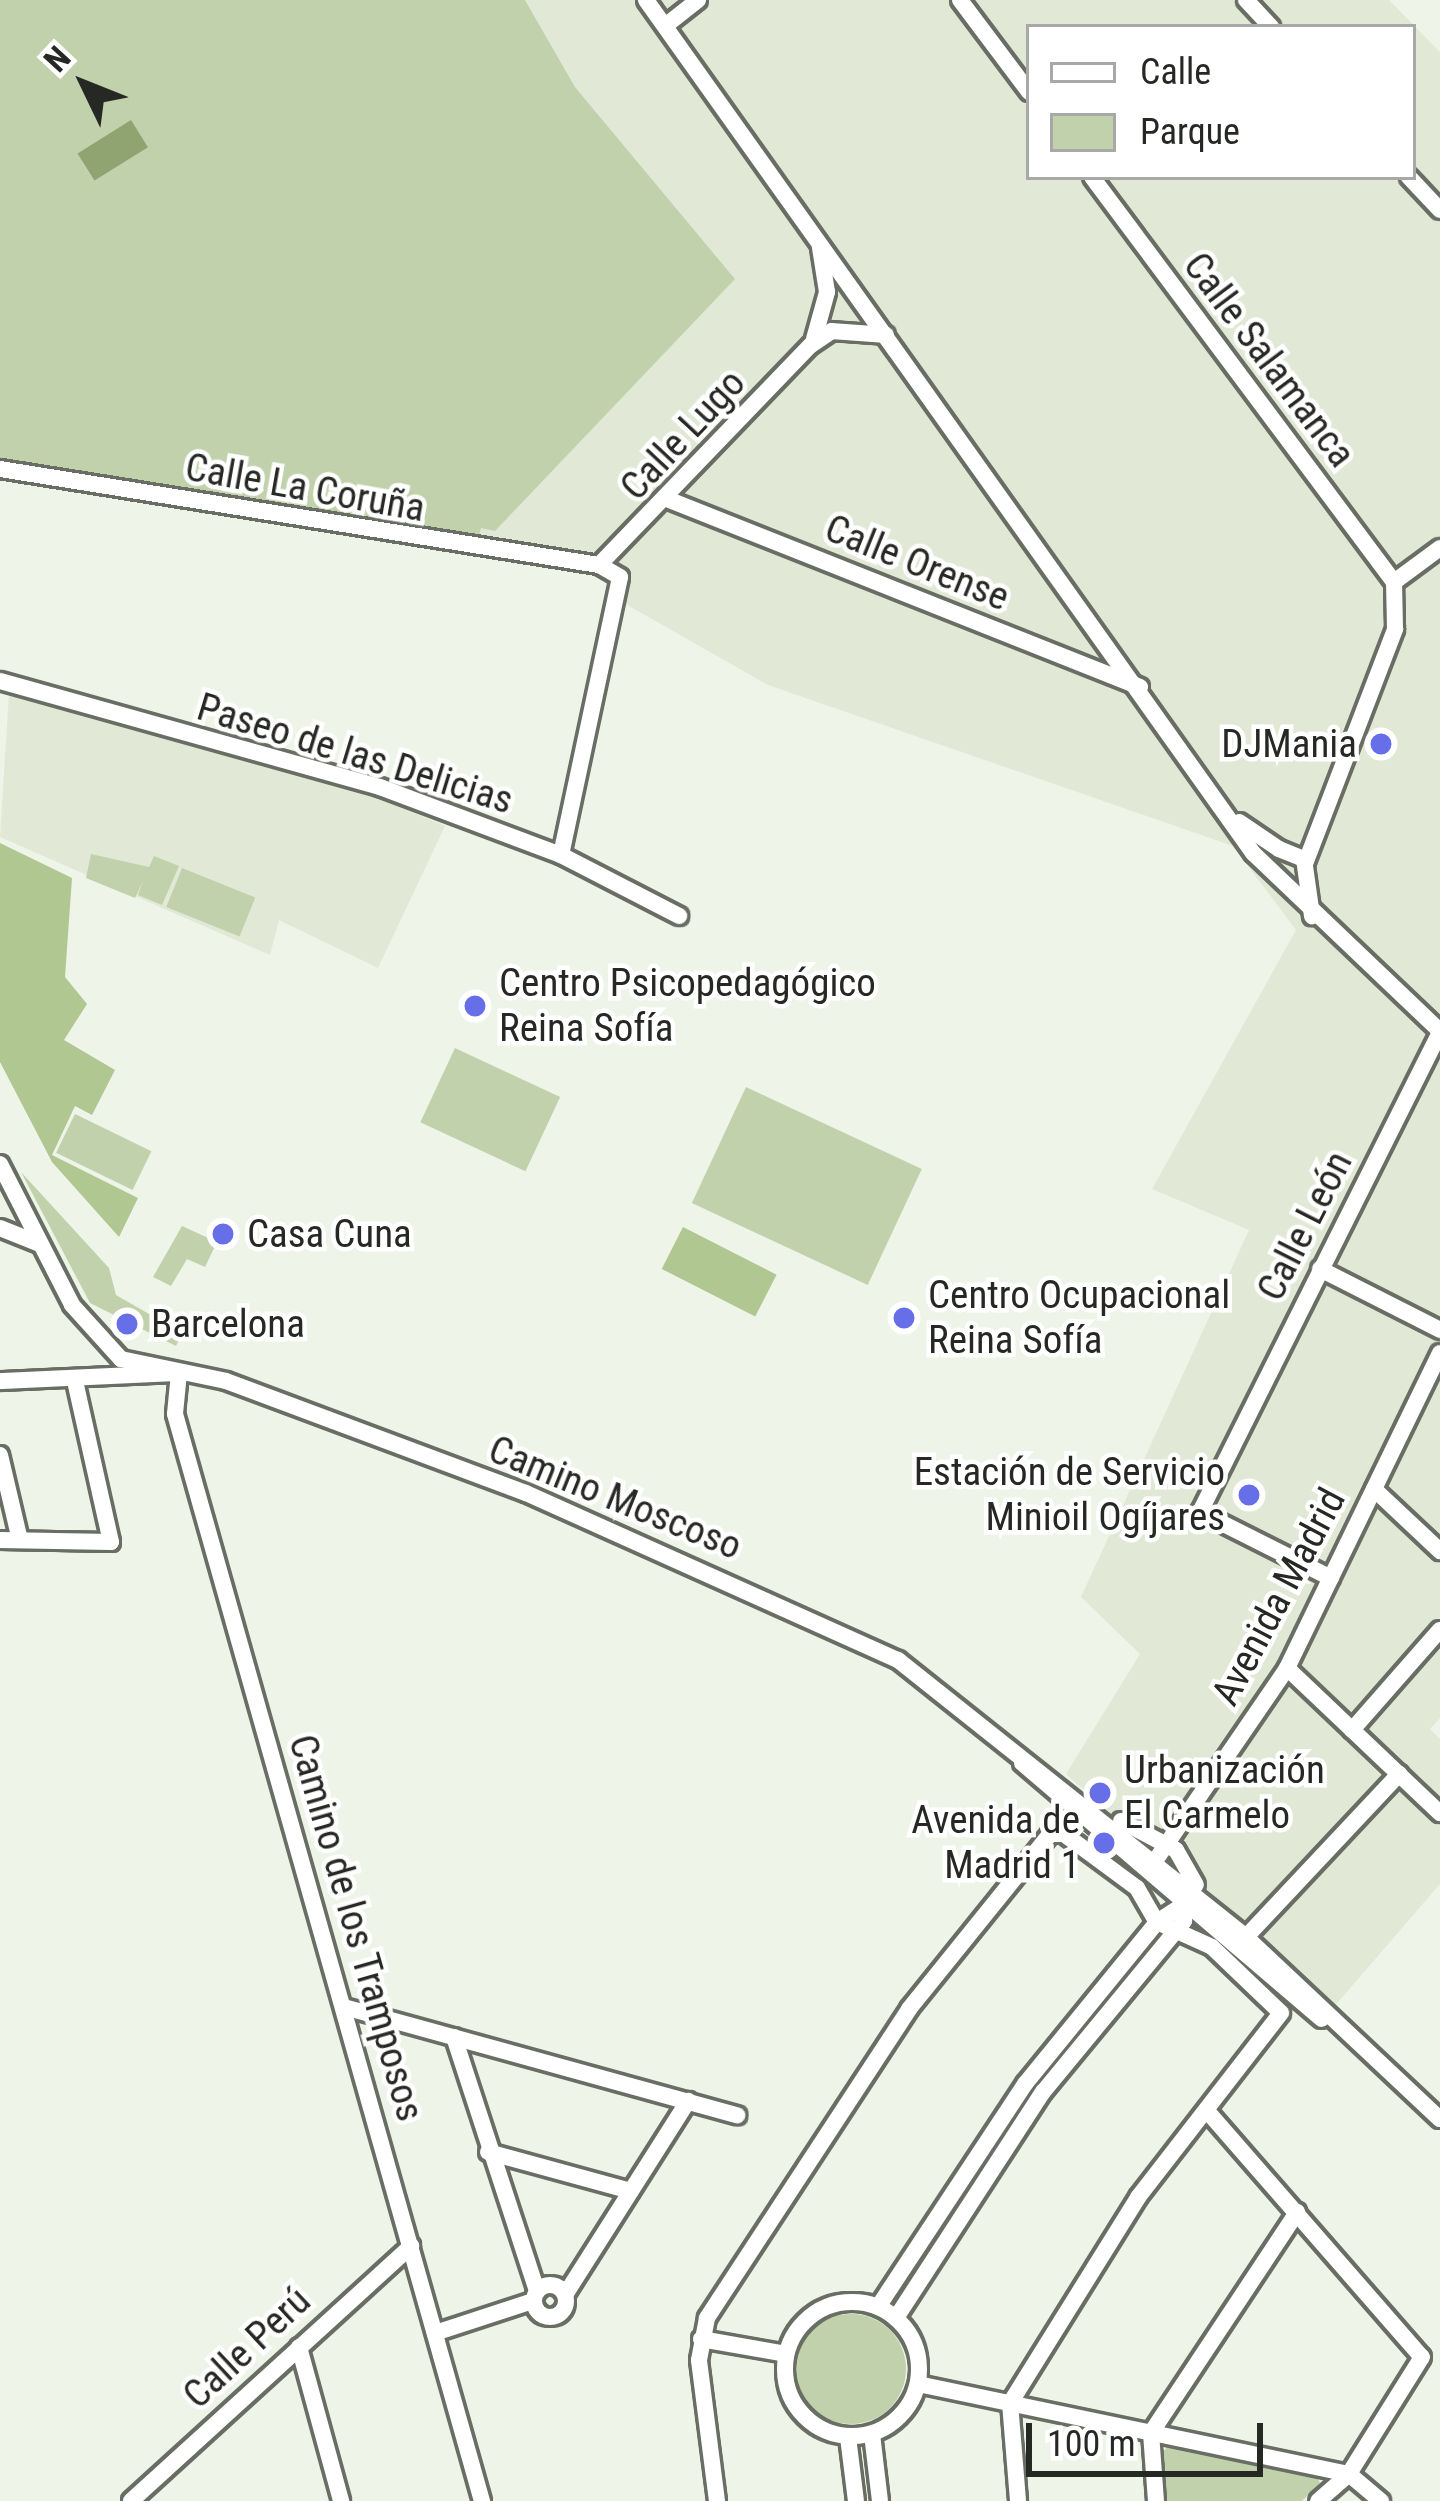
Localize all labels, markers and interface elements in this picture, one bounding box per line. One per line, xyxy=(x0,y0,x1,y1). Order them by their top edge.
north arrow xyxy=(24,24,144,144)
legend xyxy=(1026,24,1416,180)
text: N xyxy=(36,38,78,80)
text: Calle xyxy=(1140,51,1211,93)
text: Parque xyxy=(1140,111,1240,153)
street label: Calle Salamanca xyxy=(1173,244,1365,476)
street label: Calle Lugo xyxy=(611,360,755,510)
street label: Calle La Coruña xyxy=(182,444,428,532)
street label: Calle Orense xyxy=(818,505,1016,621)
street label: Paseo de las Delicias xyxy=(192,684,518,824)
place label: DJMania xyxy=(1221,721,1357,767)
marker: DJMania xyxy=(1368,731,1394,757)
place label: Centro Psicopedagógico Reina Sofía xyxy=(499,961,876,1052)
marker: Centro Psicopedagógico Reina Sofía xyxy=(462,993,488,1019)
street label: Calle León xyxy=(1248,1144,1362,1308)
place label: Casa Cuna xyxy=(247,1211,412,1257)
marker: Casa Cuna xyxy=(210,1221,236,1247)
place label: Centro Ocupacional Reina Sofía xyxy=(928,1273,1230,1364)
place label: Barcelona xyxy=(151,1301,305,1347)
marker: Centro Ocupacional Reina Sofía xyxy=(891,1305,917,1331)
marker: Barcelona xyxy=(114,1311,140,1337)
street label: Camino Moscoso xyxy=(482,1426,748,1570)
place label: Estación de Servicio Minioil Ogíjares xyxy=(914,1450,1225,1541)
street label: Avenida Madrid xyxy=(1202,1481,1356,1713)
marker: Estación de Servicio Minioil Ogíjares xyxy=(1236,1482,1262,1508)
street label: Camino de los Tramposos xyxy=(278,1729,434,2127)
place label: Urbanización El Carmelo xyxy=(1124,1748,1325,1839)
marker: Urbanización El Carmelo xyxy=(1087,1780,1113,1806)
place label: Avenida de Madrid 1 xyxy=(911,1798,1080,1889)
marker: Avenida de Madrid 1 xyxy=(1091,1830,1117,1856)
street label: Calle Perú xyxy=(174,2278,320,2418)
scale bar xyxy=(1032,2399,1269,2473)
text: 100 m xyxy=(1047,2423,1136,2465)

